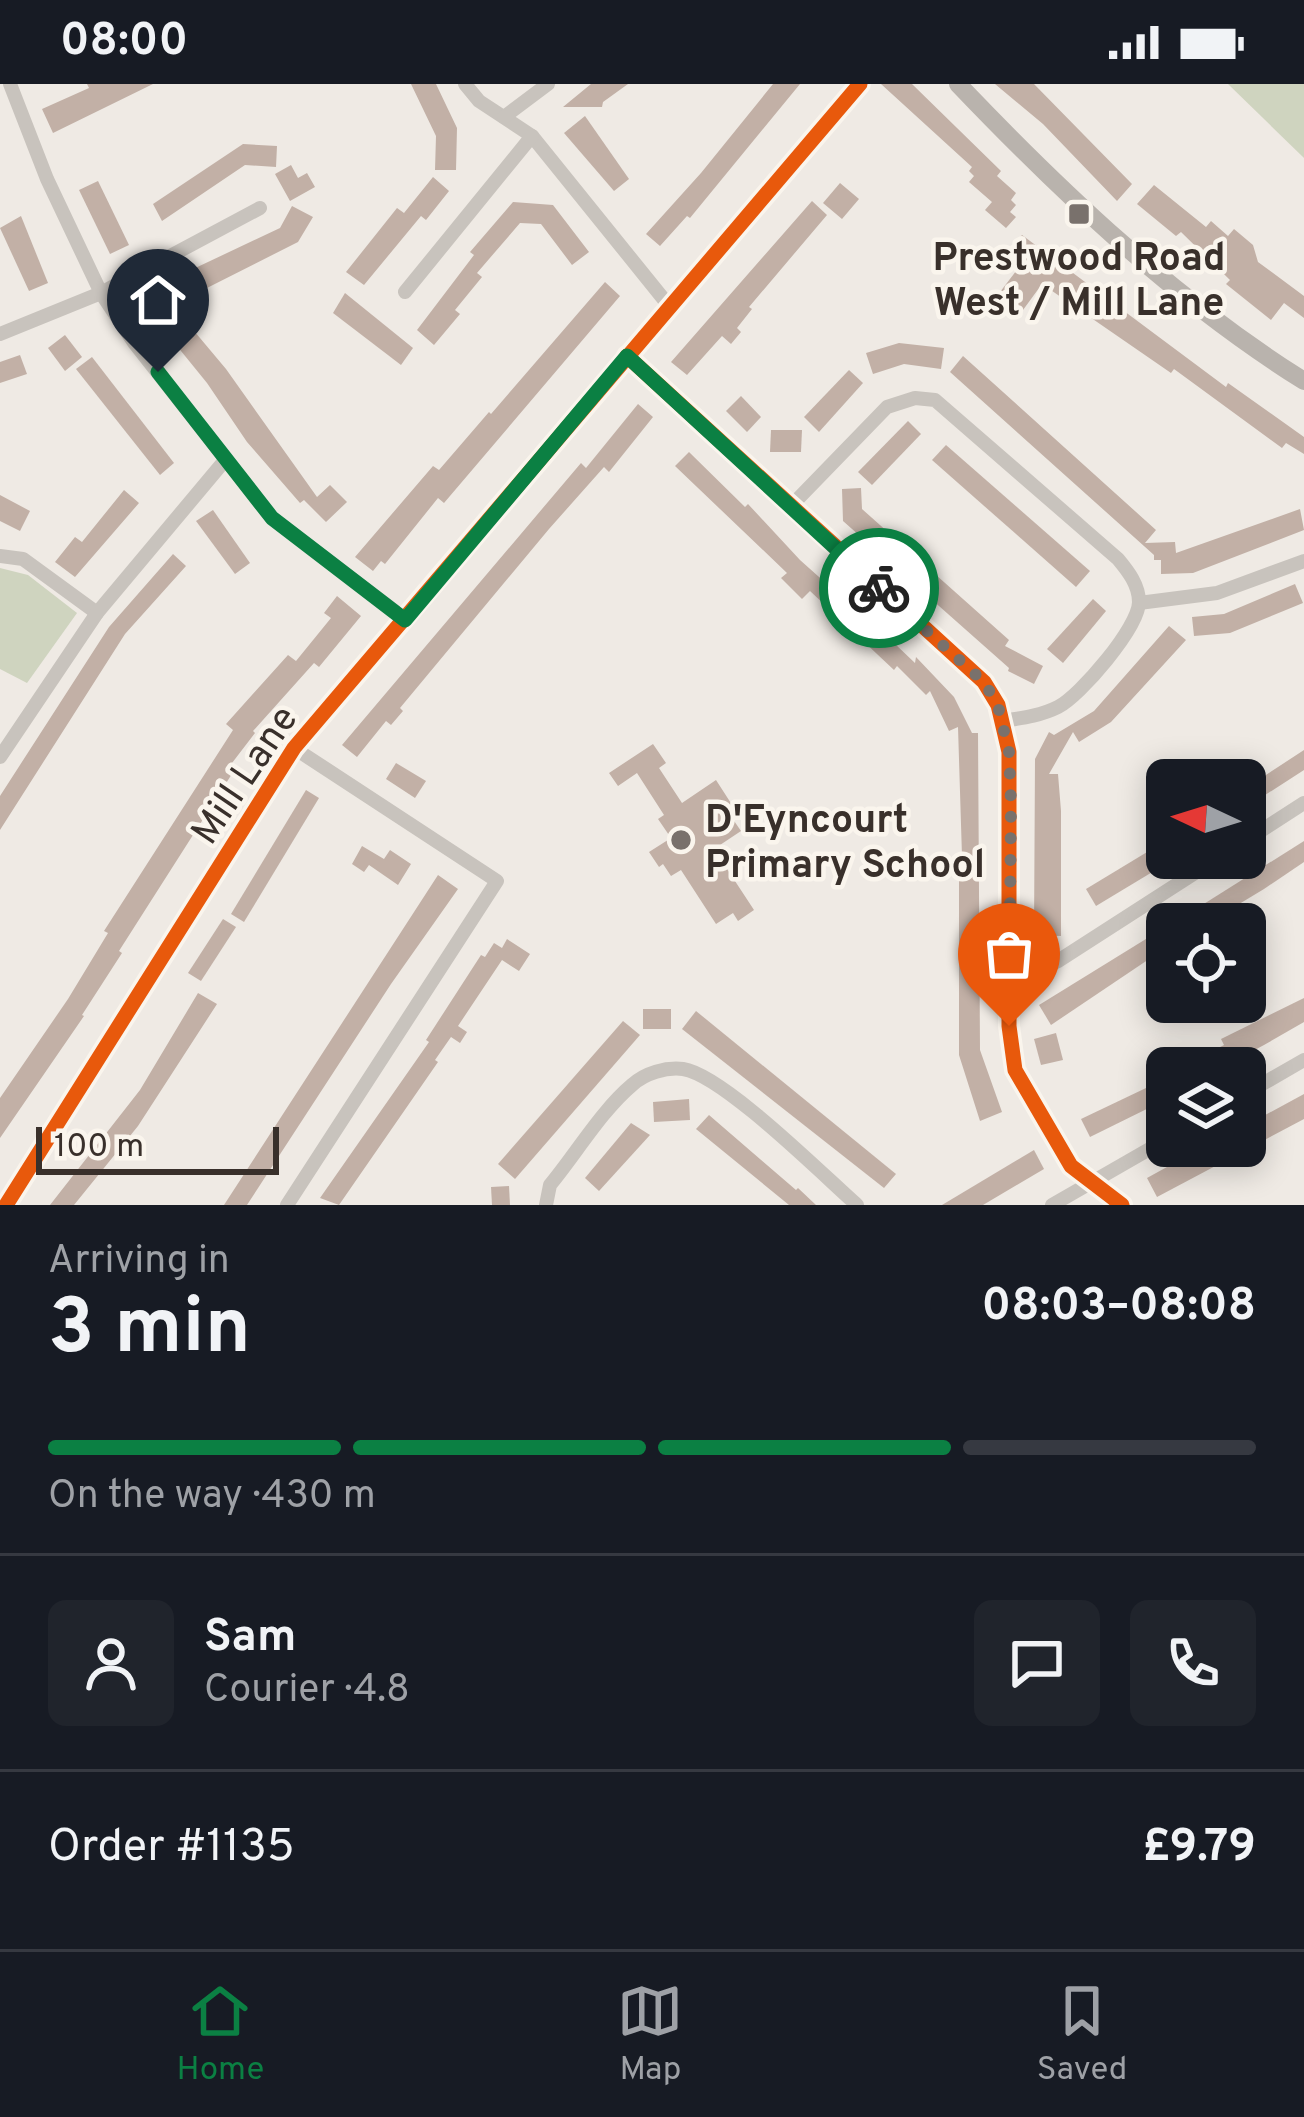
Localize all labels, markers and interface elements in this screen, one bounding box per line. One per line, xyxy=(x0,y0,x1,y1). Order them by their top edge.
text: 08:00 xyxy=(60,14,188,71)
marker: Prestwood Road West / Mill Lane xyxy=(1066,201,1092,227)
place label: Prestwood Road West / Mill Lane xyxy=(933,236,1225,330)
pin xyxy=(107,249,209,372)
icon: home xyxy=(125,267,191,333)
courier xyxy=(819,528,939,648)
icon: bike xyxy=(846,555,912,621)
street label: Mill Lane xyxy=(182,698,311,855)
north arrow xyxy=(1146,759,1266,879)
map controls xyxy=(1146,759,1266,1167)
place label: D'Eyncourt Primary School xyxy=(705,798,985,892)
marker: D'Eyncourt Primary School xyxy=(668,827,694,853)
pin xyxy=(958,903,1060,1026)
button: locate xyxy=(1146,903,1266,1023)
icon: bag xyxy=(976,921,1042,987)
button: layers xyxy=(1146,1047,1266,1167)
scale bar xyxy=(36,1121,279,1174)
text: 100 m xyxy=(54,1127,144,1169)
text: Arriving in xyxy=(48,1238,230,1287)
text: 08:03–08:08 xyxy=(982,1279,1256,1336)
text: 3 min xyxy=(48,1282,251,1381)
text: On the way · 430 m xyxy=(48,1473,376,1522)
button: person xyxy=(48,1600,174,1726)
button: chat xyxy=(974,1600,1100,1726)
button: phone xyxy=(1130,1600,1256,1726)
text: Sam xyxy=(204,1610,296,1667)
text: Courier · 4.8 xyxy=(204,1667,410,1716)
text: Order #1135 xyxy=(48,1820,295,1877)
text: £9.79 xyxy=(1142,1820,1256,1877)
tab: Home xyxy=(177,1978,264,2092)
tab: Map xyxy=(617,1978,683,2092)
tab: Saved xyxy=(1037,1978,1127,2092)

